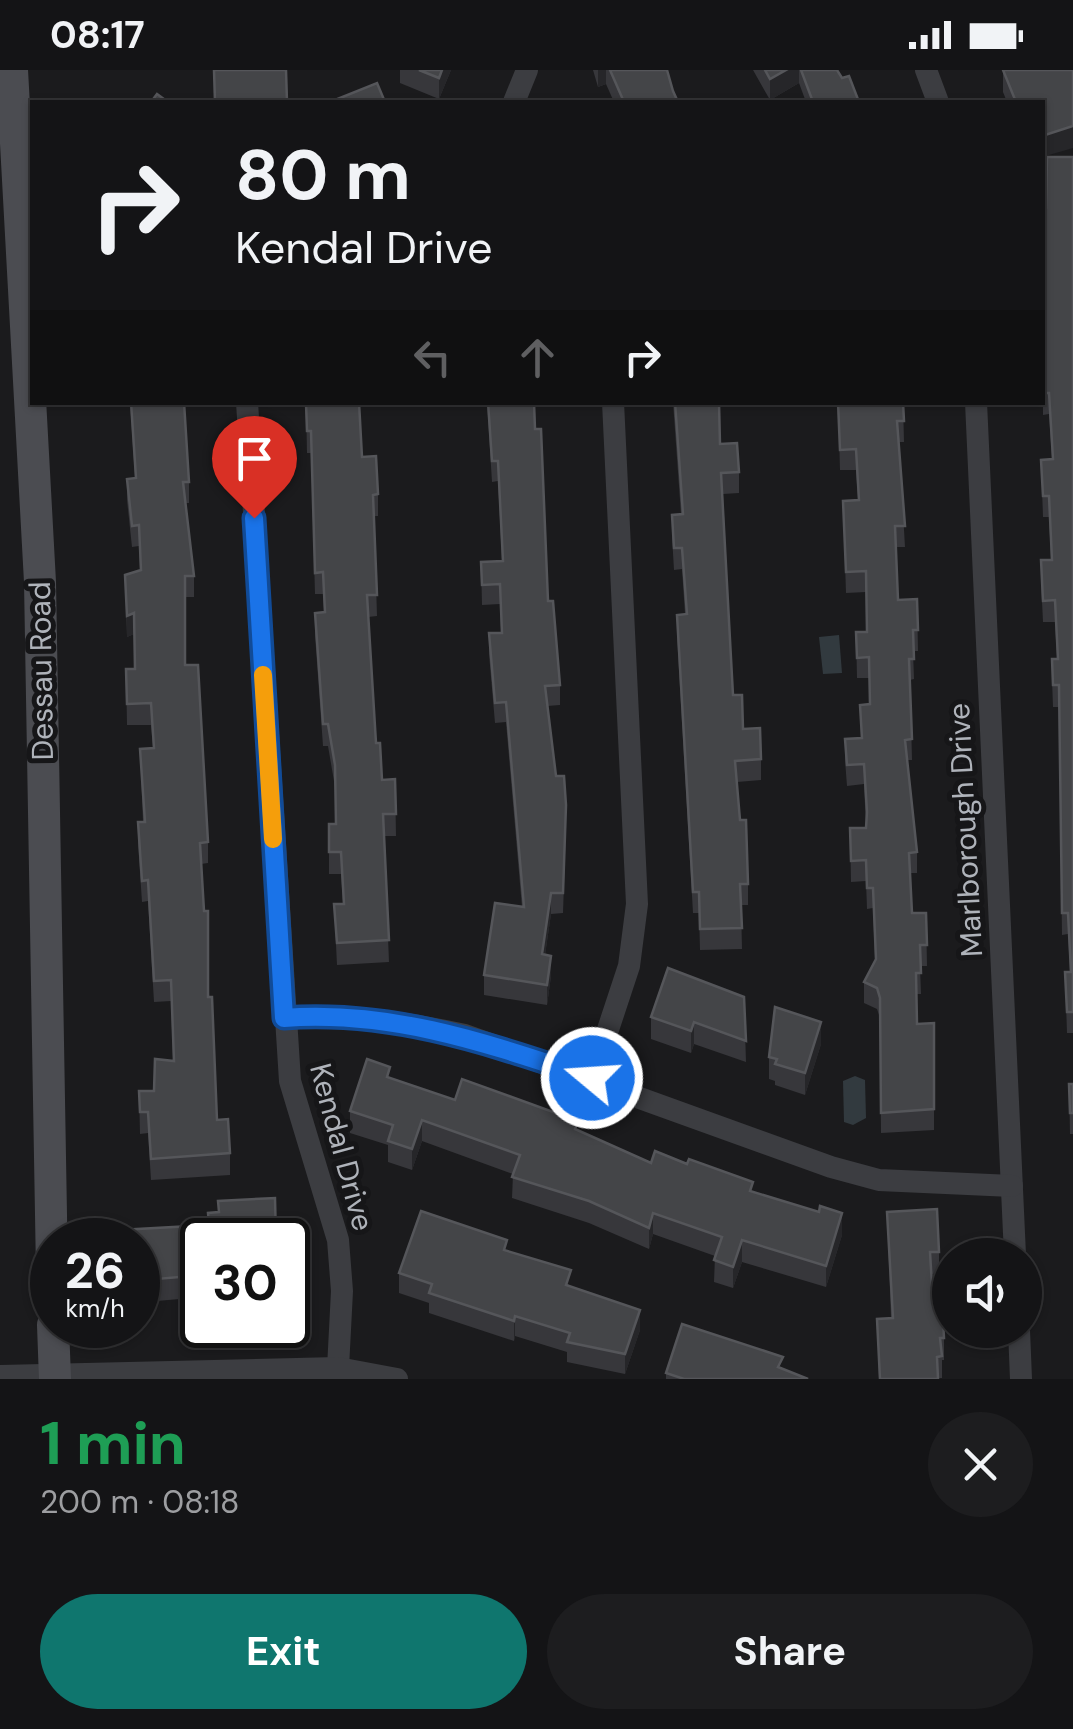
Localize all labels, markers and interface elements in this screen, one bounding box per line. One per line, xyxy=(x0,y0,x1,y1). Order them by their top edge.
text: 08:17 xyxy=(50,10,145,60)
text: 80 m xyxy=(235,130,411,221)
icon: right xyxy=(70,140,200,270)
text: Kendal Drive xyxy=(235,218,492,277)
icon: left xyxy=(405,330,460,385)
icon: ahead xyxy=(510,330,565,385)
icon: right xyxy=(615,330,670,385)
pin xyxy=(212,416,297,519)
icon: arrive xyxy=(227,431,282,486)
street label: Dessau Road xyxy=(20,581,62,761)
street label: Marlborough Drive xyxy=(939,702,991,958)
position arrow xyxy=(540,1026,644,1130)
street label: Kendal Drive xyxy=(301,1059,383,1235)
speed limit sign: 30 xyxy=(180,1218,310,1348)
text: 26 xyxy=(65,1238,125,1304)
map controls xyxy=(932,1238,1042,1348)
button: sound xyxy=(932,1238,1042,1348)
text: km/h xyxy=(65,1292,125,1325)
text: 1 min xyxy=(40,1404,186,1483)
button: close xyxy=(928,1412,1033,1517)
text: 200 m · 08:18 xyxy=(40,1481,240,1523)
button: Exit xyxy=(40,1594,527,1709)
button: Share xyxy=(547,1594,1033,1709)

